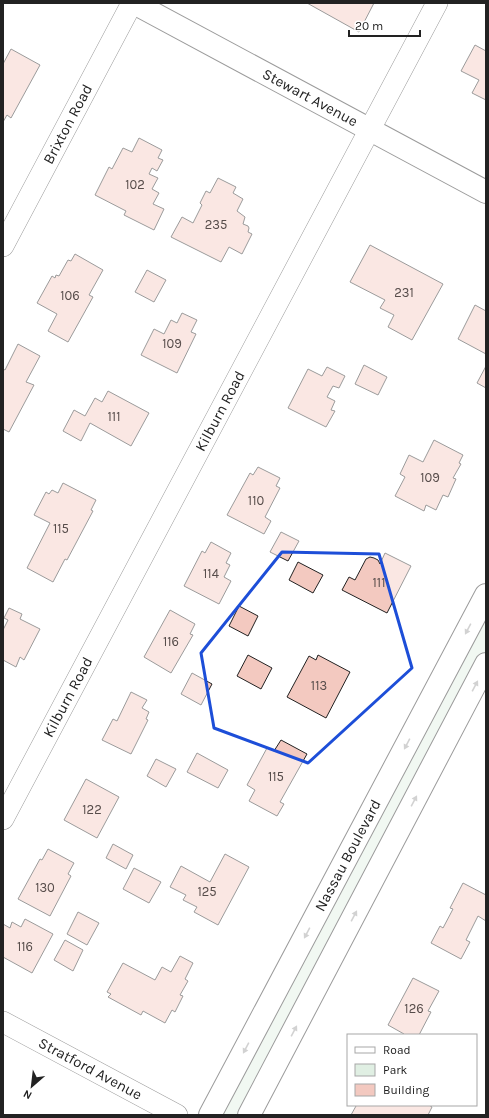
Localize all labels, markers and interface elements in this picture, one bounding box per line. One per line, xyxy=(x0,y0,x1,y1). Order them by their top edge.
scale bar xyxy=(349,12,420,38)
text: 20 m xyxy=(355,19,383,33)
street label: Stewart Avenue xyxy=(259,65,361,131)
street label: Brixton Road xyxy=(39,81,96,167)
house number: 102 xyxy=(125,177,145,192)
house number: 235 xyxy=(205,217,227,232)
house number: 231 xyxy=(394,285,414,300)
house number: 106 xyxy=(60,288,80,303)
house number: 109 xyxy=(162,336,182,351)
street label: Kilburn Road xyxy=(191,368,249,454)
house number: 111 xyxy=(108,409,120,424)
house number: 109 xyxy=(420,470,440,485)
house number: 110 xyxy=(248,493,264,508)
house number: 115 xyxy=(53,521,69,536)
house number: 114 xyxy=(203,566,219,581)
house number: 111 xyxy=(373,575,385,590)
one-way arrow xyxy=(464,623,471,635)
house number: 116 xyxy=(163,634,179,649)
street label: Kilburn Road xyxy=(39,654,97,740)
house number: 113 xyxy=(311,678,327,693)
one-way arrow xyxy=(472,680,478,691)
one-way arrow xyxy=(404,738,410,750)
house number: 115 xyxy=(268,769,284,784)
one-way arrow xyxy=(411,795,418,806)
street label: Nassau Boulevard xyxy=(311,796,385,914)
house number: 122 xyxy=(82,802,102,817)
house number: 130 xyxy=(35,880,55,895)
house number: 125 xyxy=(197,884,217,899)
one-way arrow xyxy=(351,910,357,922)
one-way arrow xyxy=(303,927,310,939)
house number: 116 xyxy=(17,939,33,954)
house number: 126 xyxy=(404,1001,424,1016)
one-way arrow xyxy=(290,1025,297,1037)
street label: Stratford Avenue xyxy=(35,1034,145,1104)
legend xyxy=(347,1034,477,1106)
one-way arrow xyxy=(242,1042,249,1054)
text: Road xyxy=(383,1043,411,1057)
text: Park xyxy=(383,1063,408,1077)
north arrow xyxy=(12,1066,52,1106)
text: Building xyxy=(383,1083,430,1097)
text: N xyxy=(21,1087,34,1102)

